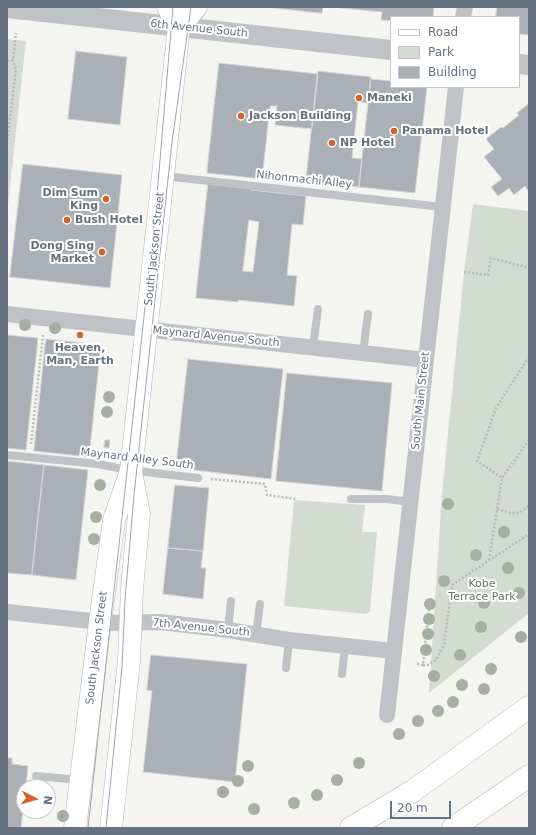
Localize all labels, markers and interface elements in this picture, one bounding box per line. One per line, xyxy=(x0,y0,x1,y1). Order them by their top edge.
legend xyxy=(390,16,520,88)
street label: 6th Avenue South xyxy=(150,17,248,41)
text: Road xyxy=(428,25,458,39)
text: Park xyxy=(428,45,454,59)
text: Building xyxy=(428,65,477,79)
place label: Maneki xyxy=(367,91,412,105)
marker: Maneki xyxy=(354,93,364,103)
place label: Jackson Building xyxy=(249,109,351,123)
marker: Jackson Building xyxy=(236,111,246,121)
place label: Panama Hotel xyxy=(402,124,488,138)
marker: Panama Hotel xyxy=(389,126,399,136)
place label: NP Hotel xyxy=(340,136,394,150)
marker: NP Hotel xyxy=(327,138,337,148)
street label: Nihonmachi Alley xyxy=(256,168,352,192)
place label: Dim Sum King xyxy=(43,186,98,212)
street label: South Jackson Street xyxy=(142,192,168,306)
marker: Dim Sum King xyxy=(101,194,111,204)
place label: Bush Hotel xyxy=(75,213,143,227)
marker: Bush Hotel xyxy=(62,215,72,225)
place label: Dong Sing Market xyxy=(30,239,94,265)
marker: Dong Sing Market xyxy=(97,247,107,257)
street label: Maynard Avenue South xyxy=(152,324,280,350)
marker: Heaven, Man, Earth xyxy=(75,330,85,340)
place label: Heaven, Man, Earth xyxy=(46,341,114,367)
street label: South Main Street xyxy=(409,351,433,451)
street label: Maynard Alley South xyxy=(80,446,194,472)
park label: Kobe Terrace Park xyxy=(448,577,516,603)
street label: South Jackson Street xyxy=(83,591,111,705)
street label: 7th Avenue South xyxy=(152,616,250,640)
north arrow xyxy=(16,779,56,819)
scale bar xyxy=(392,793,453,819)
text: N xyxy=(40,795,54,805)
text: 20 m xyxy=(397,801,428,815)

